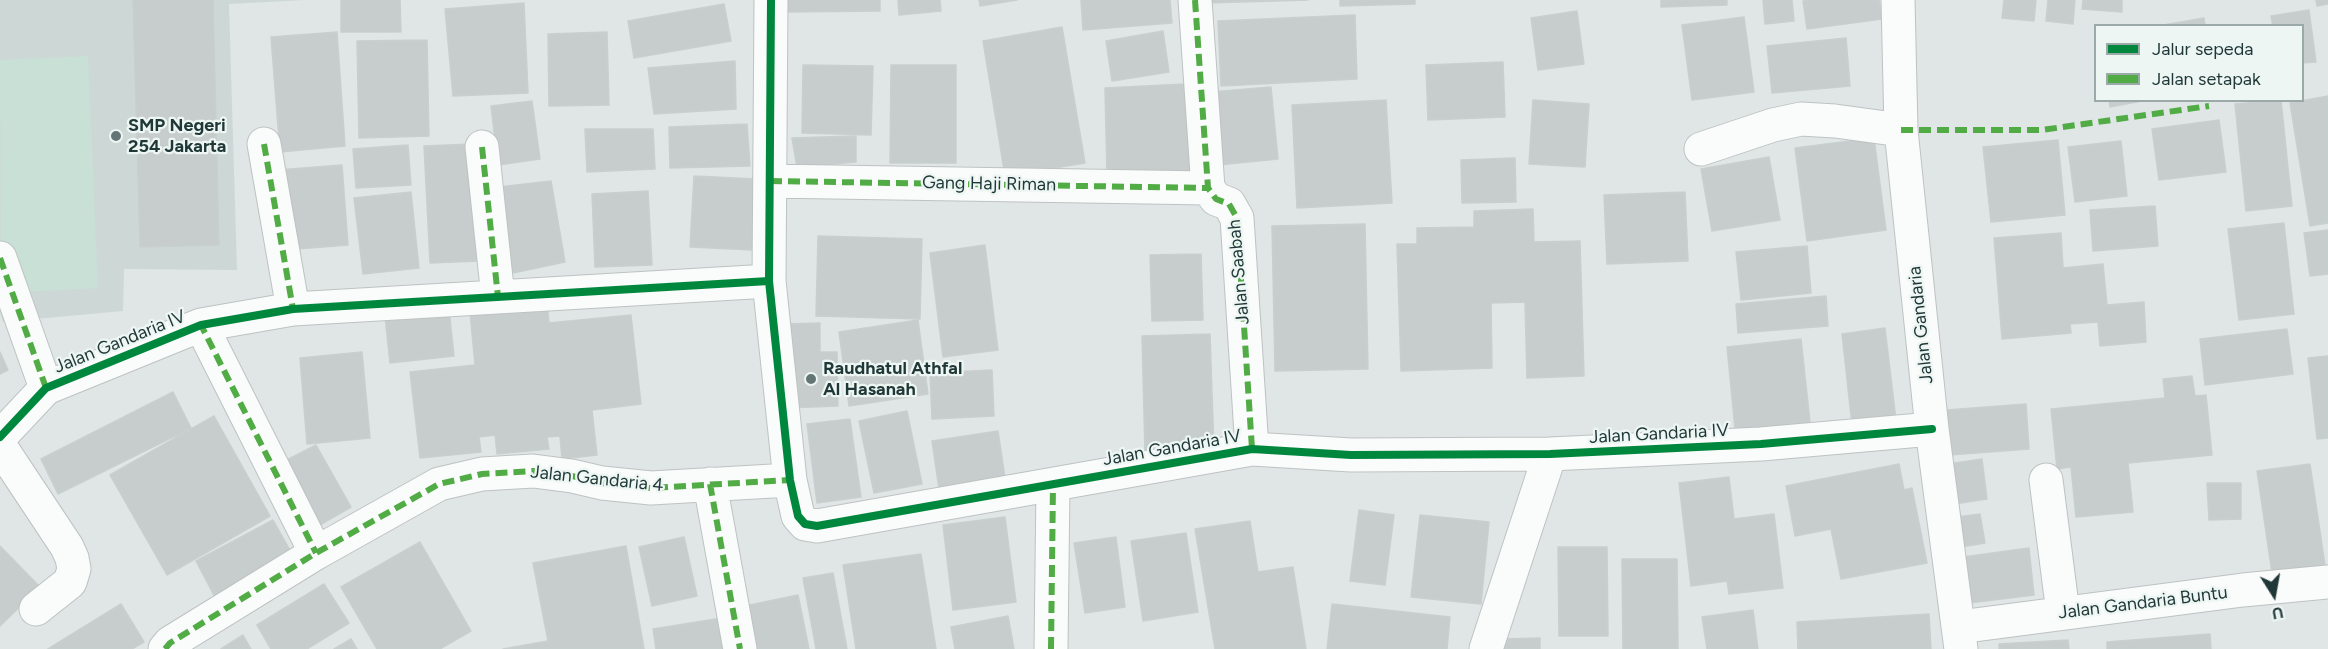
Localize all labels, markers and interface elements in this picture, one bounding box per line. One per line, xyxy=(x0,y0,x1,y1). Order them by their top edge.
legend xyxy=(2094,24,2304,102)
text: Jalur sepeda xyxy=(2152,38,2253,60)
text: Jalan setapak xyxy=(2152,68,2261,90)
place label: SMP Negeri 254 Jakarta xyxy=(128,115,226,158)
marker: SMP Negeri 254 Jakarta xyxy=(109,129,123,143)
street label: Gang Haji Riman xyxy=(922,172,1056,196)
street label: Jalan Saabah xyxy=(1224,219,1254,325)
street label: Jalan Gandaria xyxy=(1904,265,1938,385)
street label: Jalan Gandaria IV xyxy=(51,306,189,378)
place label: Raudhatul Athfal Al Hasanah xyxy=(823,358,962,400)
marker: Raudhatul Athfal Al Hasanah xyxy=(804,372,818,386)
street label: Jalan Gandaria IV xyxy=(1589,420,1729,448)
street label: Jalan Gandaria IV xyxy=(1101,425,1243,471)
street label: Jalan Gandaria 4 xyxy=(529,461,665,497)
north arrow xyxy=(2244,565,2304,625)
street label: Jalan Gandaria Buntu xyxy=(2057,582,2229,624)
text: U xyxy=(2270,603,2285,624)

